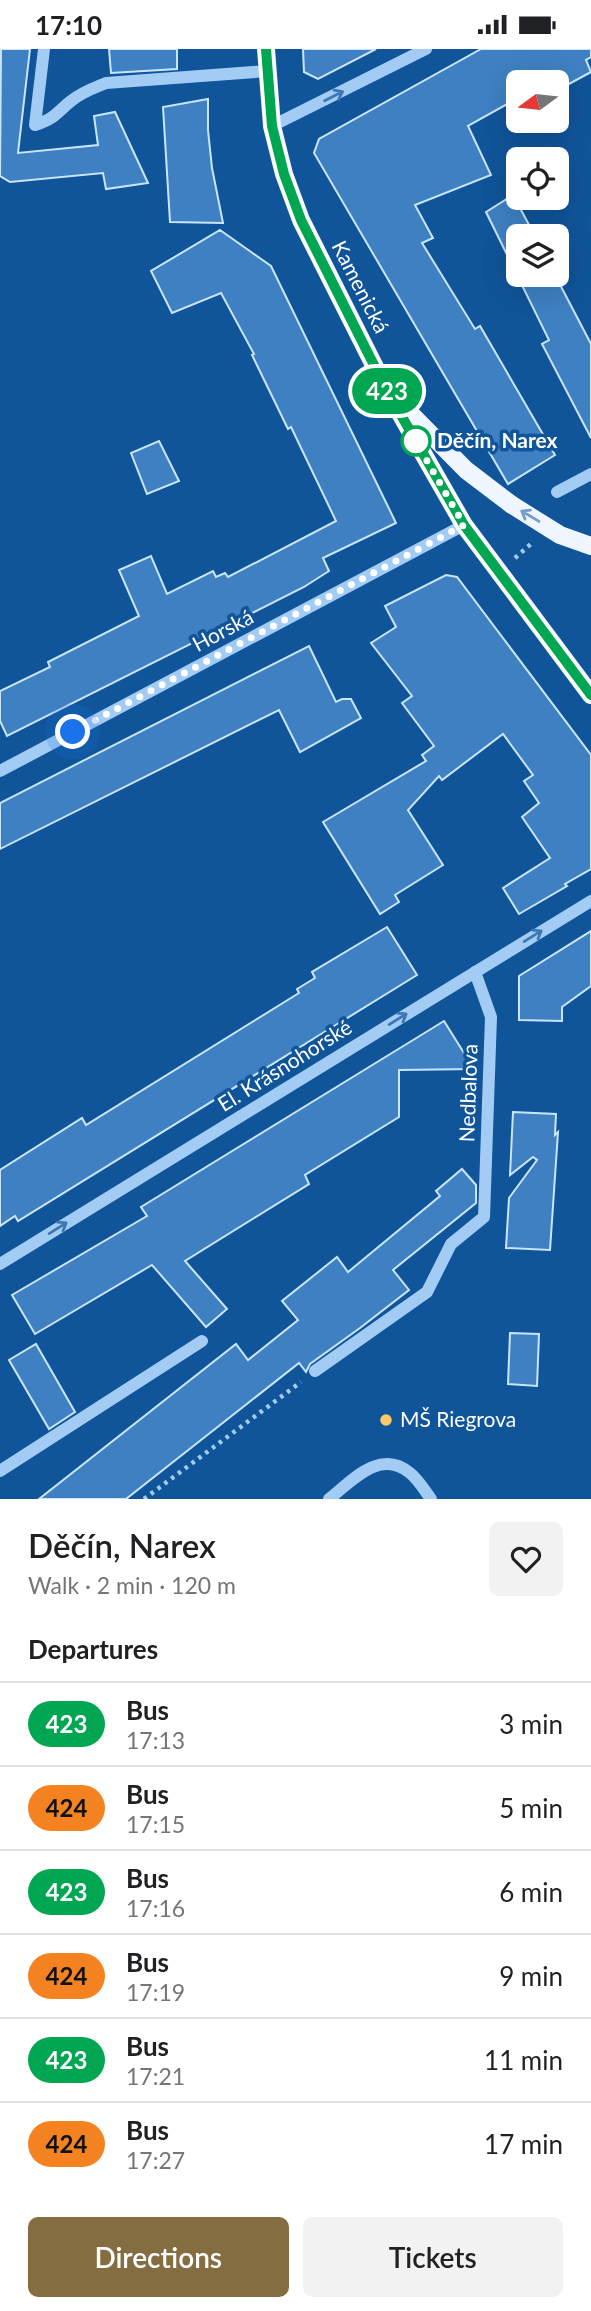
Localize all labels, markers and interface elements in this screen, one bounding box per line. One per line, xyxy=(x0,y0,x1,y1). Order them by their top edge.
text: 17:10 xyxy=(35,9,102,41)
north arrow xyxy=(506,70,569,133)
map controls xyxy=(506,70,569,287)
one-way arrow xyxy=(323,89,344,103)
button: locate xyxy=(506,147,569,210)
button: layers xyxy=(506,224,569,287)
street label: Kamenická xyxy=(327,236,395,337)
line badge: 423 xyxy=(347,368,427,414)
text: 423 xyxy=(366,376,408,405)
marker: Děčín, Narex xyxy=(401,426,431,456)
place label: Děčín, Narex xyxy=(437,427,558,452)
one-way arrow xyxy=(521,509,541,523)
street label: Horská xyxy=(188,603,257,656)
your location xyxy=(55,714,90,749)
one-way arrow xyxy=(523,929,542,944)
one-way arrow xyxy=(388,1012,408,1026)
street label: El. Krásnohorské xyxy=(213,1014,356,1116)
street label: Nedbalova xyxy=(453,1043,482,1143)
one-way arrow xyxy=(48,1221,68,1235)
place label: MŠ Riegrova xyxy=(400,1406,516,1431)
marker: MŠ Riegrova xyxy=(378,1412,394,1428)
button: heart xyxy=(489,1522,563,1596)
text: Děčín, Narex xyxy=(28,1525,216,1565)
text: Walk · 2 min · 120 m xyxy=(28,1571,236,1599)
text: Departures xyxy=(28,1633,158,1665)
text: Bus xyxy=(126,1694,169,1726)
text: 3 min xyxy=(499,1708,563,1740)
text: 423 xyxy=(46,1709,87,1738)
text: 17:13 xyxy=(126,1726,185,1754)
text: Bus xyxy=(126,1778,169,1810)
text: 5 min xyxy=(499,1792,563,1824)
text: 424 xyxy=(46,1793,87,1822)
text: 17:15 xyxy=(126,1810,185,1838)
text: Bus xyxy=(126,1862,169,1894)
text: 6 min xyxy=(499,1876,563,1908)
text: 423 xyxy=(46,1877,87,1906)
text: 17:16 xyxy=(126,1894,185,1922)
text: Bus xyxy=(126,1946,169,1978)
text: 9 min xyxy=(499,1960,563,1992)
text: 424 xyxy=(46,1961,87,1990)
text: 17:19 xyxy=(126,1978,185,2006)
text: Bus xyxy=(126,2030,169,2062)
text: 11 min xyxy=(484,2044,563,2076)
text: 423 xyxy=(46,2045,87,2074)
text: 17:21 xyxy=(126,2062,185,2090)
text: Bus xyxy=(126,2114,169,2146)
text: 17 min xyxy=(484,2128,563,2160)
text: 424 xyxy=(46,2129,87,2158)
text: 17:27 xyxy=(126,2146,185,2174)
button: Directions xyxy=(28,2217,289,2297)
button: Tickets xyxy=(303,2217,563,2297)

